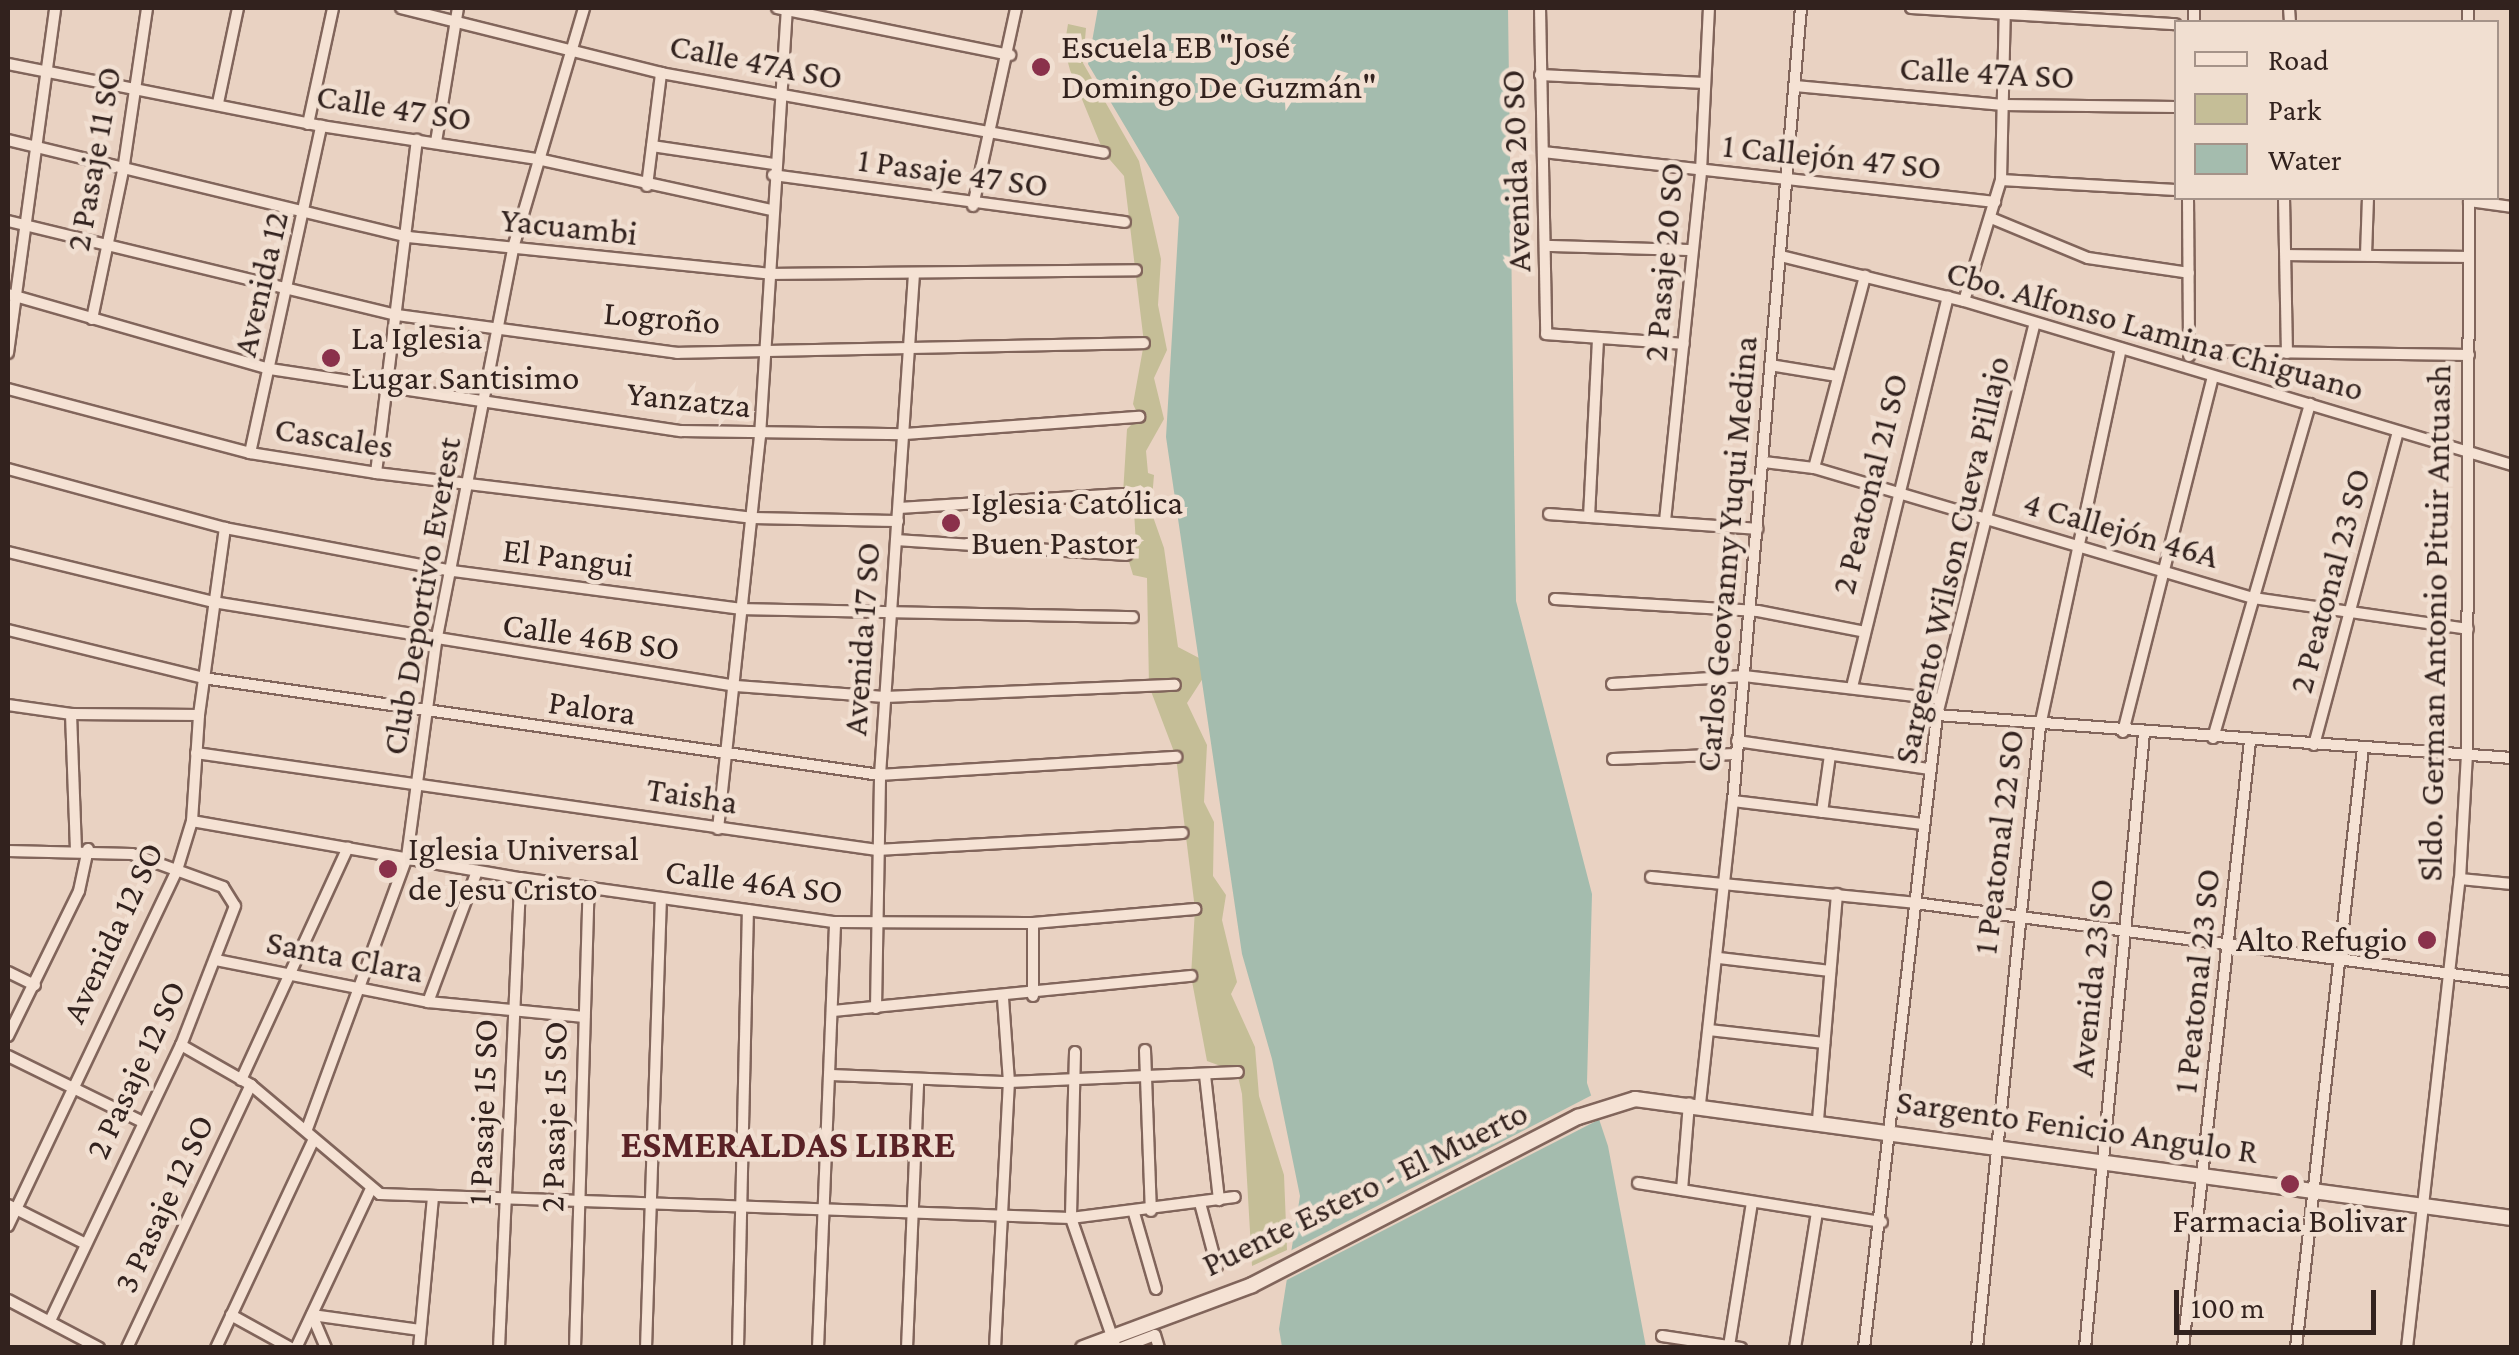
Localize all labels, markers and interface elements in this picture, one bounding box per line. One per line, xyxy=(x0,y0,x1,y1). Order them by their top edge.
legend xyxy=(2174,20,2499,200)
street label: Calle 47A SO xyxy=(666,25,846,99)
place label: Escuela EB "José Domingo De Guzmán" xyxy=(1061,26,1377,108)
text: Road xyxy=(2268,43,2329,76)
street label: Calle 47A SO xyxy=(1898,47,2076,99)
marker: Escuela EB "José Domingo De Guzmán" xyxy=(1030,56,1052,78)
street label: 2 Pasaje 11 SO xyxy=(57,64,131,254)
street label: Avenida 20 SO xyxy=(1491,69,1541,273)
street label: Calle 47 SO xyxy=(313,75,475,141)
text: Park xyxy=(2268,93,2321,126)
street label: 1 Callejón 47 SO xyxy=(1721,125,1943,189)
street label: 1 Pasaje 47 SO xyxy=(855,139,1051,207)
text: Water xyxy=(2268,143,2342,176)
street label: 2 Pasaje 20 SO xyxy=(1634,161,1694,363)
street label: Yacuambi xyxy=(499,199,639,255)
street label: Avenida 12 xyxy=(224,207,298,361)
street label: Cbo. Alfonso Lamina Chiguano xyxy=(1942,251,2368,411)
street label: Logroño xyxy=(602,292,722,344)
place label: La Iglesia Lugar Santisimo xyxy=(351,317,579,399)
street label: Carlos Geovanny Yuqui Medina xyxy=(1687,334,1767,774)
marker: La Iglesia Lugar Santisimo xyxy=(320,347,342,369)
street label: Sargento Wilson Cueva Pillajo xyxy=(1885,352,2019,768)
street label: Sldo. German Antonio Pituir Antuash xyxy=(2409,364,2461,882)
street label: 2 Peatonal 21 SO xyxy=(1822,369,1918,599)
street label: Yanzatza xyxy=(625,373,753,427)
street label: Cascales xyxy=(272,408,396,468)
street label: Club Deportivo Everest xyxy=(373,434,471,758)
street label: 2 Peatonal 23 SO xyxy=(2280,464,2380,698)
place label: Iglesia Católica Buen Pastor xyxy=(971,482,1183,564)
street label: 4 Callejón 46A xyxy=(2018,482,2224,578)
marker: Iglesia Católica Buen Pastor xyxy=(940,512,962,534)
street label: El Pangui xyxy=(500,529,636,587)
street label: Avenida 17 SO xyxy=(834,541,890,737)
street label: Calle 46B SO xyxy=(500,604,682,670)
street label: Palora xyxy=(546,681,638,735)
street label: 1 Peatonal 22 SO xyxy=(1964,727,2034,957)
street label: Taisha xyxy=(643,768,741,824)
place label: Iglesia Universal de Jesu Cristo xyxy=(408,828,639,910)
street label: Avenida 12 SO xyxy=(53,836,173,1030)
street label: Calle 46A SO xyxy=(663,850,845,914)
marker: Iglesia Universal de Jesu Cristo xyxy=(377,858,399,880)
street label: 1 Peatonal 23 SO xyxy=(2164,867,2230,1095)
street label: Avenida 23 SO xyxy=(2061,877,2123,1079)
place label: Alto Refugio xyxy=(2236,919,2407,961)
street label: Santa Clara xyxy=(263,921,427,993)
marker: Alto Refugio xyxy=(2416,929,2438,951)
street label: 2 Pasaje 12 SO xyxy=(76,974,196,1166)
street label: 1 Pasaje 15 SO xyxy=(459,1018,507,1206)
street label: 2 Pasaje 15 SO xyxy=(531,1021,577,1213)
street label: Sargento Fenicio Angulo R xyxy=(1894,1081,2260,1173)
street label: Puente Estero - El Muerto xyxy=(1195,1092,1535,1286)
street label: 3 Pasaje 12 SO xyxy=(105,1108,223,1300)
district label: ESMERALDAS LIBRE xyxy=(621,1122,955,1168)
marker: Farmacia Bolivar xyxy=(2279,1173,2301,1195)
place label: Farmacia Bolivar xyxy=(2172,1200,2408,1242)
scale bar xyxy=(2179,1270,2382,1332)
text: 100 m xyxy=(2191,1291,2265,1324)

